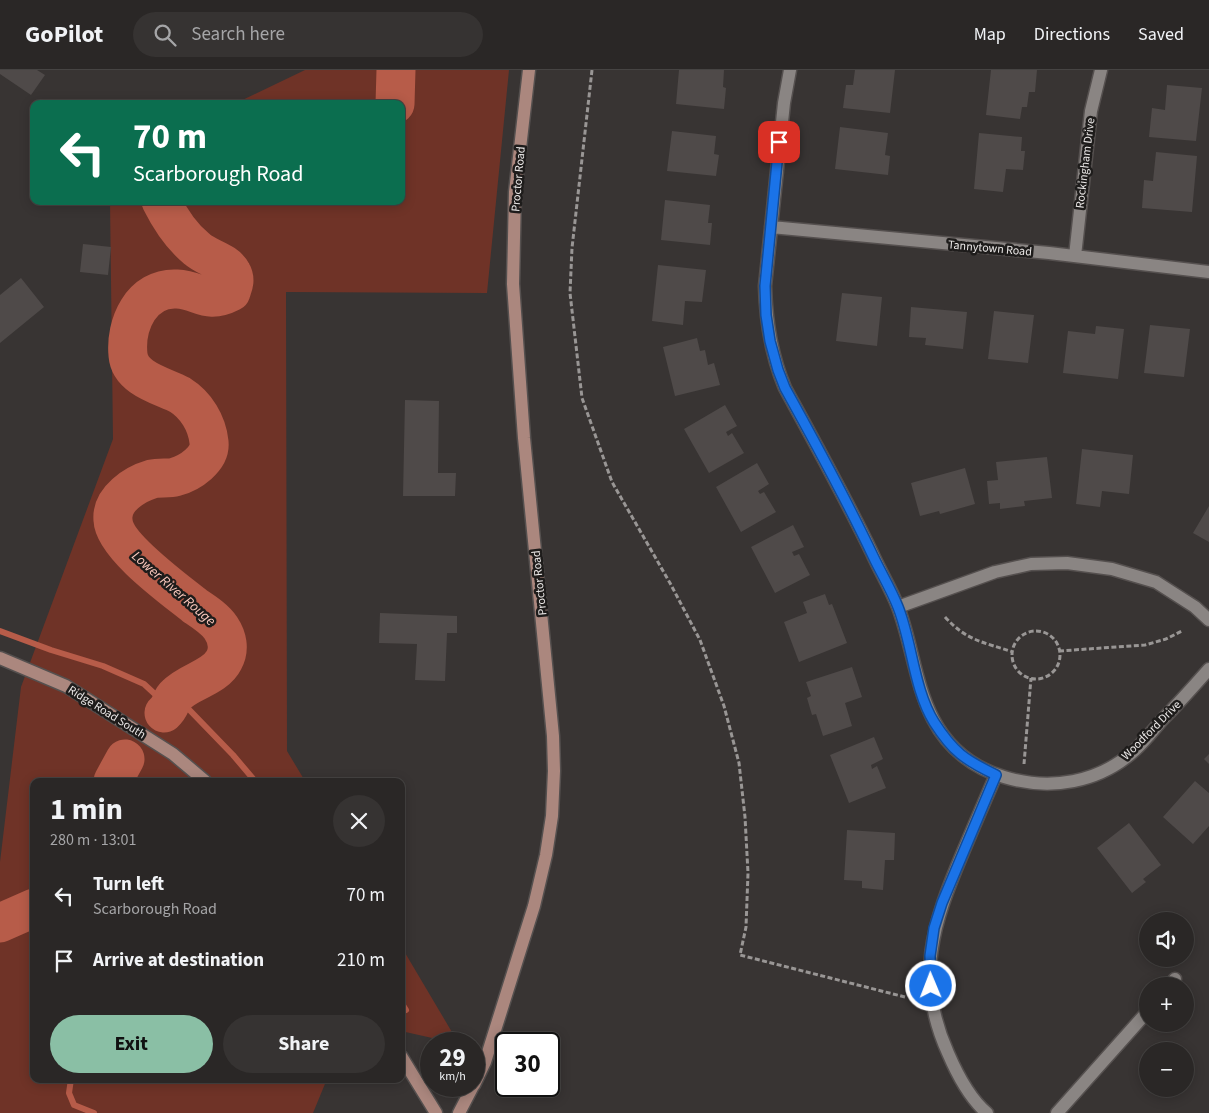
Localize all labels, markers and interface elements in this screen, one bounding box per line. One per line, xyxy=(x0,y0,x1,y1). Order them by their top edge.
search box xyxy=(133,12,483,57)
text: GoPilot xyxy=(25,17,103,52)
icon: search xyxy=(151,21,179,49)
text: Search here xyxy=(191,21,285,48)
text: Map xyxy=(974,22,1006,47)
text: Directions xyxy=(1034,22,1110,47)
text: Saved xyxy=(1138,22,1184,47)
text: 70 m xyxy=(133,112,207,162)
street label: Rockingham Drive xyxy=(1072,117,1099,209)
icon: left xyxy=(50,120,115,185)
pin xyxy=(758,121,800,163)
icon: arrive xyxy=(765,128,793,156)
street label: Proctor Road xyxy=(507,146,530,212)
text: Scarborough Road xyxy=(133,158,303,190)
street label: Tannytown Road xyxy=(947,236,1033,261)
water label: Lower River Rouge xyxy=(127,547,220,631)
street label: Proctor Road xyxy=(528,550,551,616)
street label: Ridge Road South xyxy=(65,682,149,743)
street label: Woodford Drive xyxy=(1118,697,1185,764)
text: 1 min xyxy=(50,788,123,831)
button: close xyxy=(333,795,385,847)
text: 280 m · 13:01 xyxy=(50,829,137,851)
text: Turn left xyxy=(93,871,164,898)
icon: left xyxy=(50,882,78,910)
text: 70 m xyxy=(347,882,385,909)
text: Scarborough Road xyxy=(93,898,217,920)
map controls xyxy=(1139,912,1194,1097)
button: sound xyxy=(1139,912,1194,967)
icon: arrive xyxy=(50,947,78,975)
text: Arrive at destination xyxy=(93,947,264,974)
text: 210 m xyxy=(337,947,385,974)
position arrow xyxy=(904,959,956,1011)
button: + xyxy=(1139,977,1194,1032)
button: Exit xyxy=(50,1015,213,1073)
button: Share xyxy=(223,1015,385,1073)
speed limit sign: 30 xyxy=(495,1032,560,1097)
text: 29 xyxy=(439,1040,466,1076)
button: − xyxy=(1139,1042,1194,1097)
text: km/h xyxy=(439,1068,466,1085)

